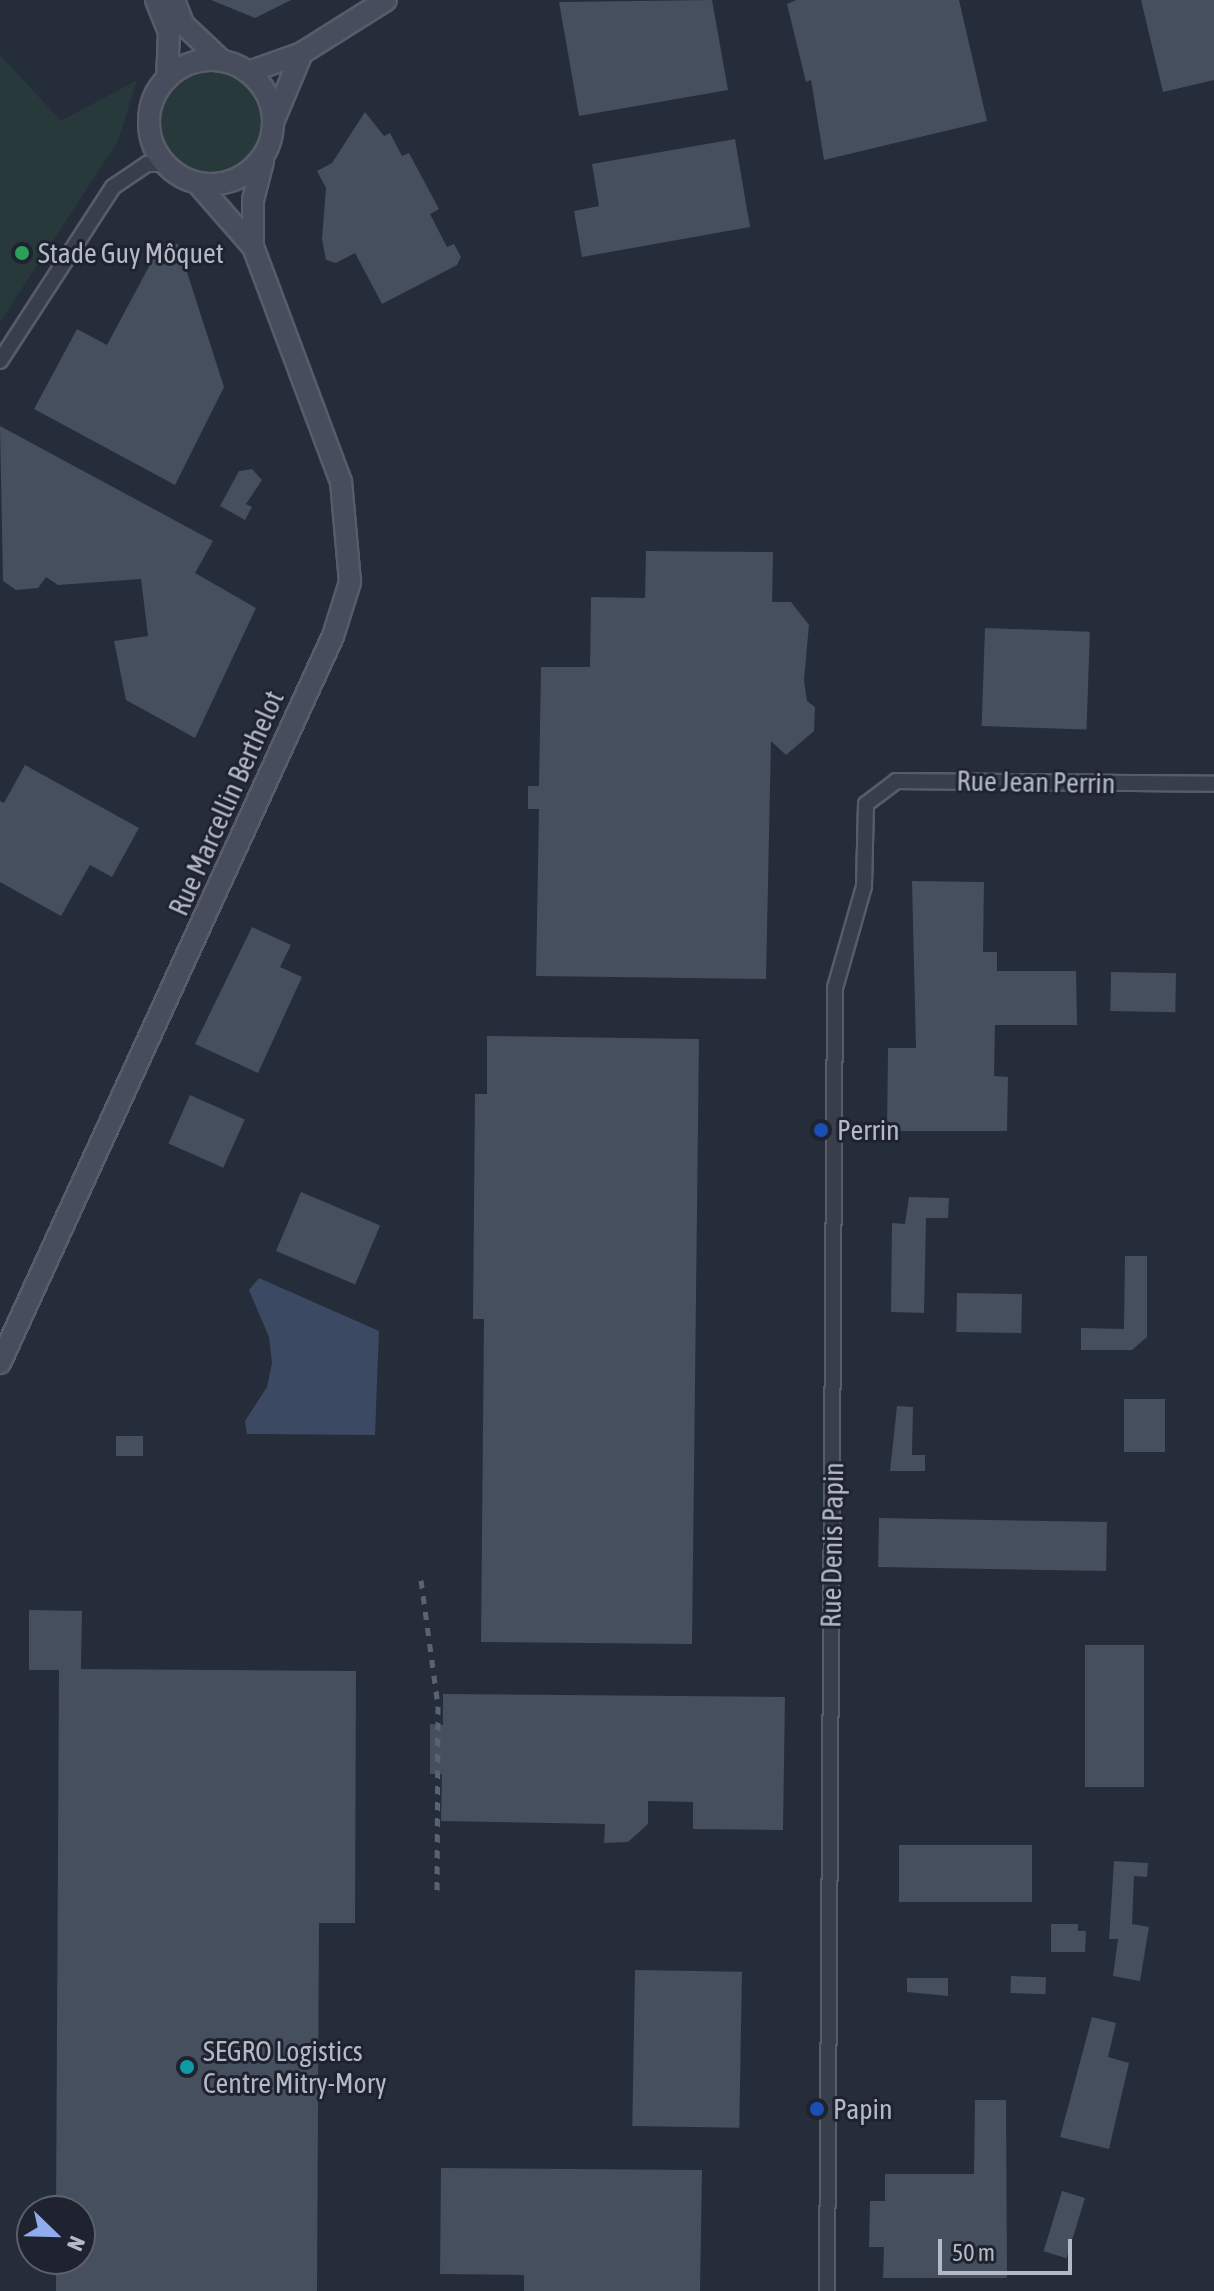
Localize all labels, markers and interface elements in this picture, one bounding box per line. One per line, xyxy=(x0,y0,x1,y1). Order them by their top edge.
place label: Stade Guy Môquet xyxy=(38,236,224,270)
marker: Stade Guy Môquet xyxy=(13,244,31,262)
street label: Rue Marcellin Berthelot xyxy=(161,685,291,921)
street label: Rue Jean Perrin xyxy=(956,764,1116,800)
place label: Perrin xyxy=(837,1113,900,1147)
marker: Perrin xyxy=(812,1121,830,1139)
street label: Rue Denis Papin xyxy=(814,1462,850,1628)
place label: SEGRO Logistics Centre Mitry-Mory xyxy=(203,2034,387,2100)
marker: SEGRO Logistics Centre Mitry-Mory xyxy=(178,2058,196,2076)
place label: Papin xyxy=(833,2092,892,2126)
marker: Papin xyxy=(808,2100,826,2118)
north arrow xyxy=(16,2195,96,2275)
scale bar xyxy=(942,2223,1076,2273)
text: N xyxy=(62,2233,91,2255)
text: 50 m xyxy=(952,2239,995,2266)

